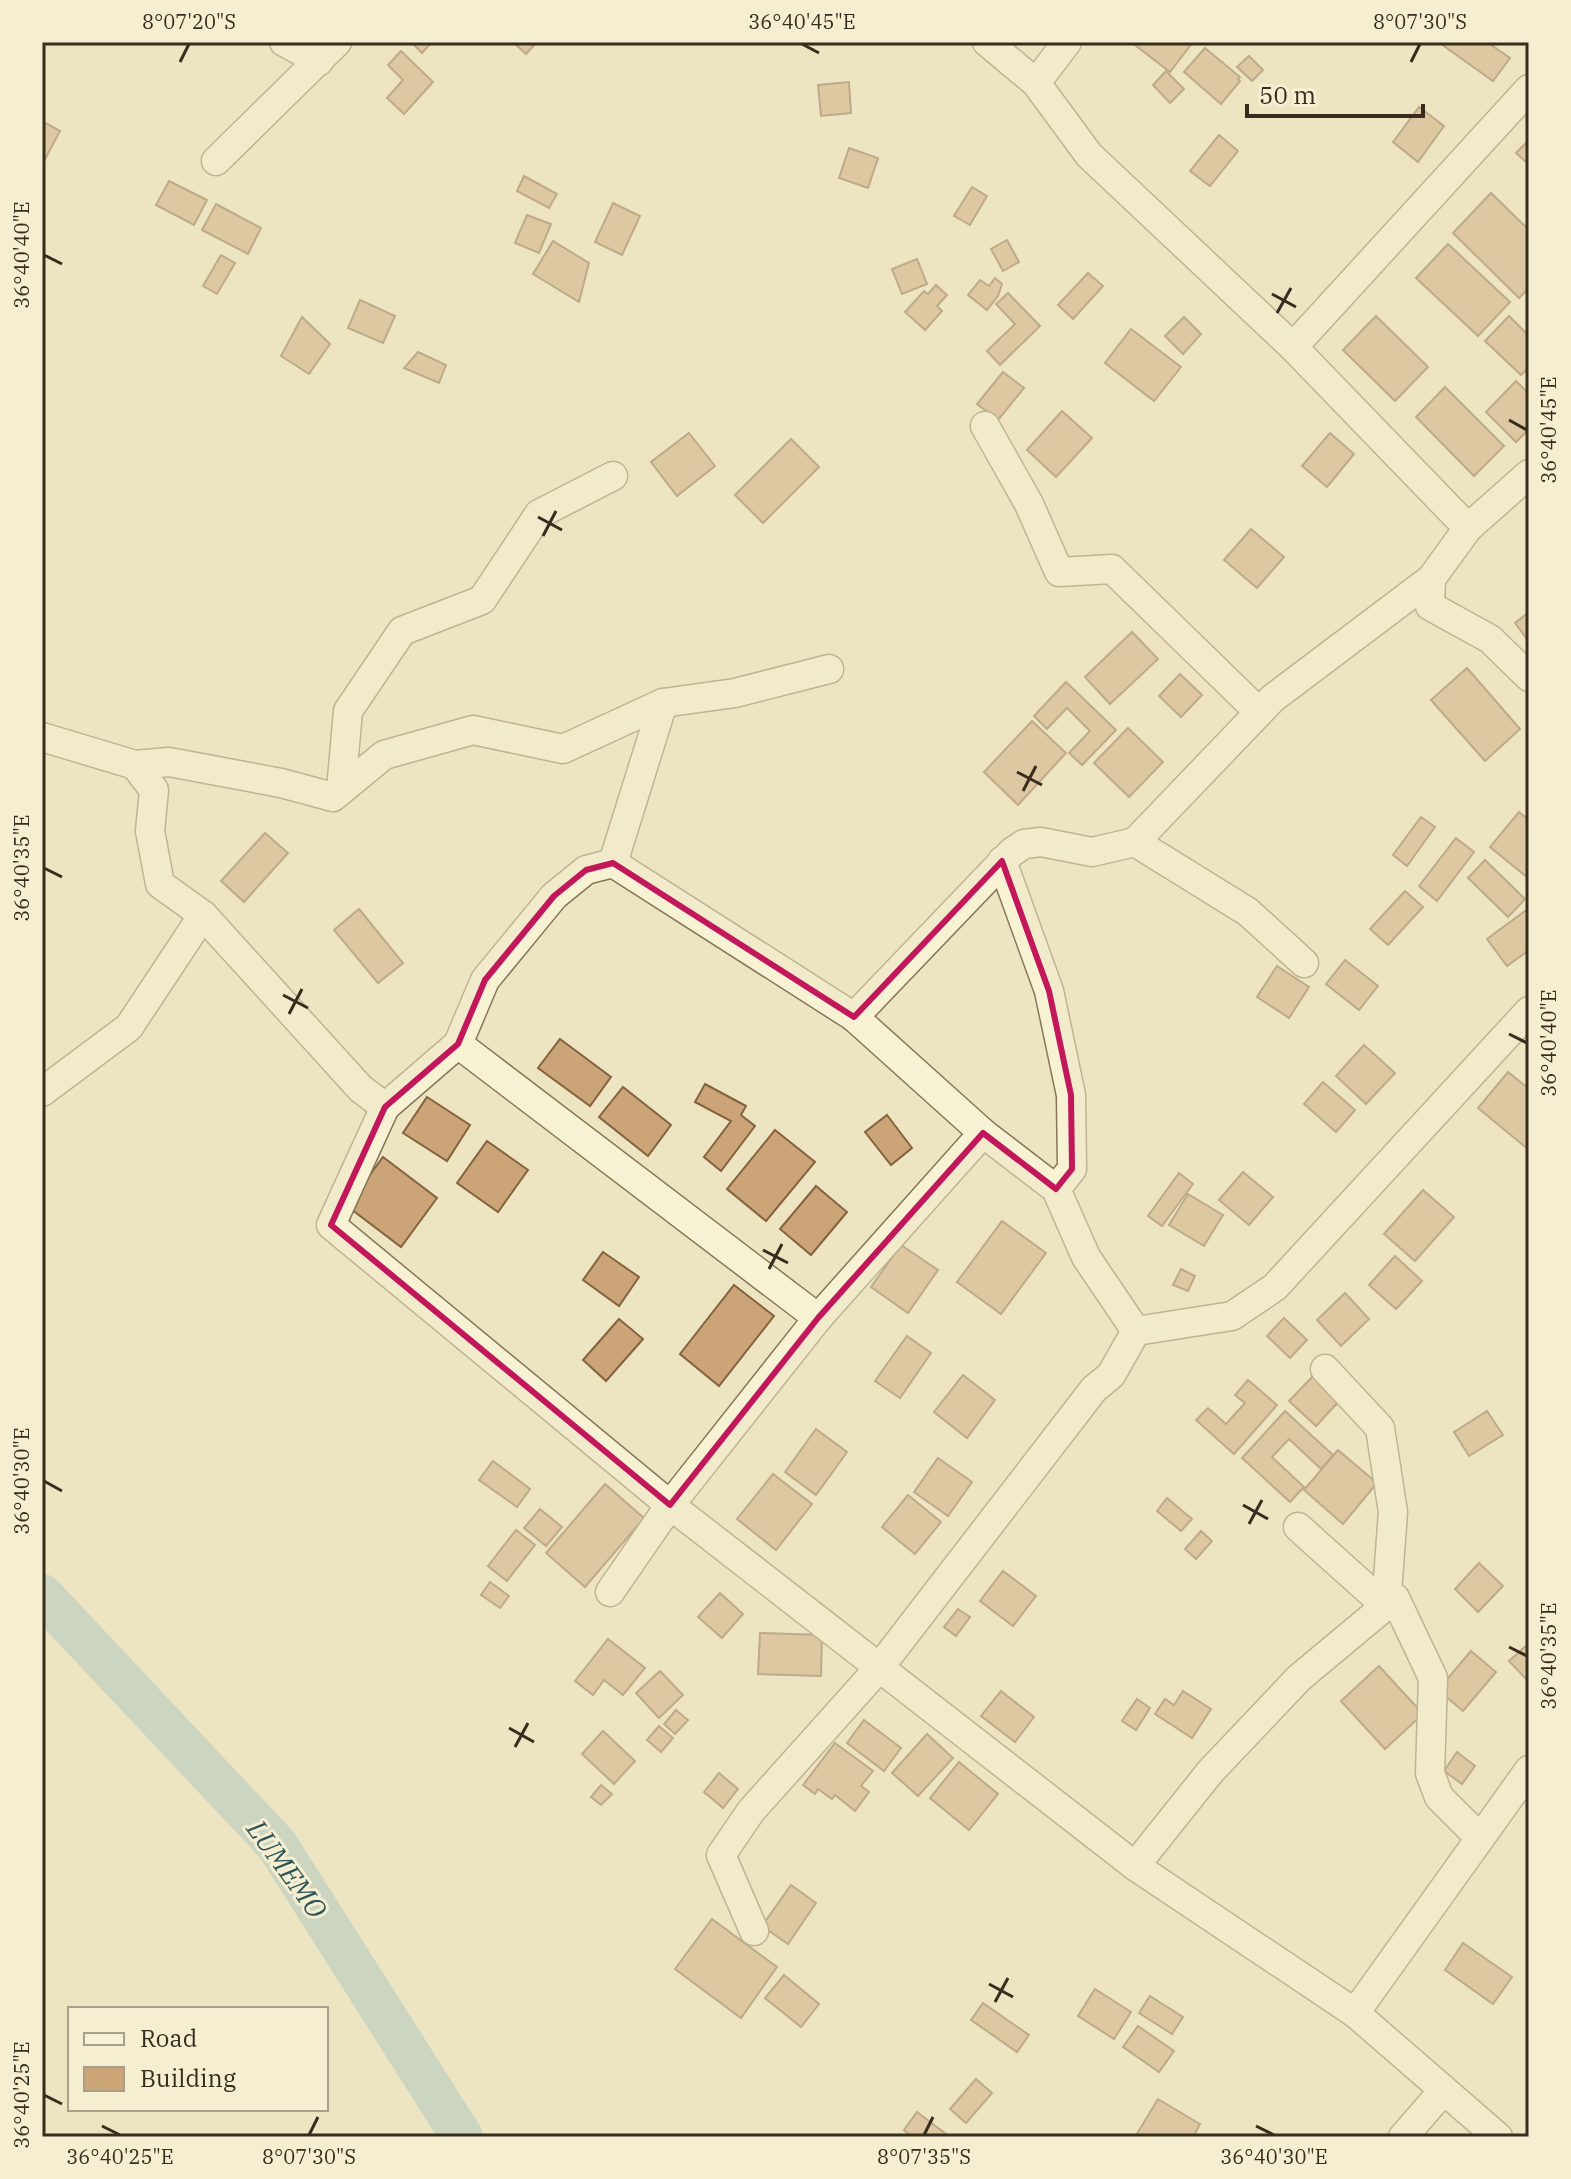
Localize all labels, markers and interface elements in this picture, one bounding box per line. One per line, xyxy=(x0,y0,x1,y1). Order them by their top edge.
text: 8°07'20"S xyxy=(142,8,236,35)
text: 36°40'45"E xyxy=(748,8,856,35)
text: 8°07'30"S xyxy=(1373,8,1467,35)
scale bar xyxy=(1247,68,1423,118)
text: 50 m xyxy=(1259,79,1316,111)
text: 36°40'40"E xyxy=(8,201,35,309)
text: 36°40'45"E xyxy=(1535,376,1562,484)
text: 36°40'35"E xyxy=(8,814,35,922)
text: 36°40'40"E xyxy=(1535,989,1562,1097)
text: 36°40'30"E xyxy=(8,1427,35,1535)
text: 36°40'35"E xyxy=(1535,1602,1562,1710)
water label: LUMEMO xyxy=(239,1811,336,1926)
legend xyxy=(68,2007,328,2111)
text: Road xyxy=(140,2022,197,2054)
text: 36°40'25"E xyxy=(8,2041,35,2149)
text: Building xyxy=(140,2062,236,2094)
text: 36°40'25"E xyxy=(66,2143,174,2170)
text: 8°07'30"S xyxy=(262,2143,356,2170)
text: 8°07'35"S xyxy=(877,2143,971,2170)
text: 36°40'30"E xyxy=(1220,2143,1328,2170)

